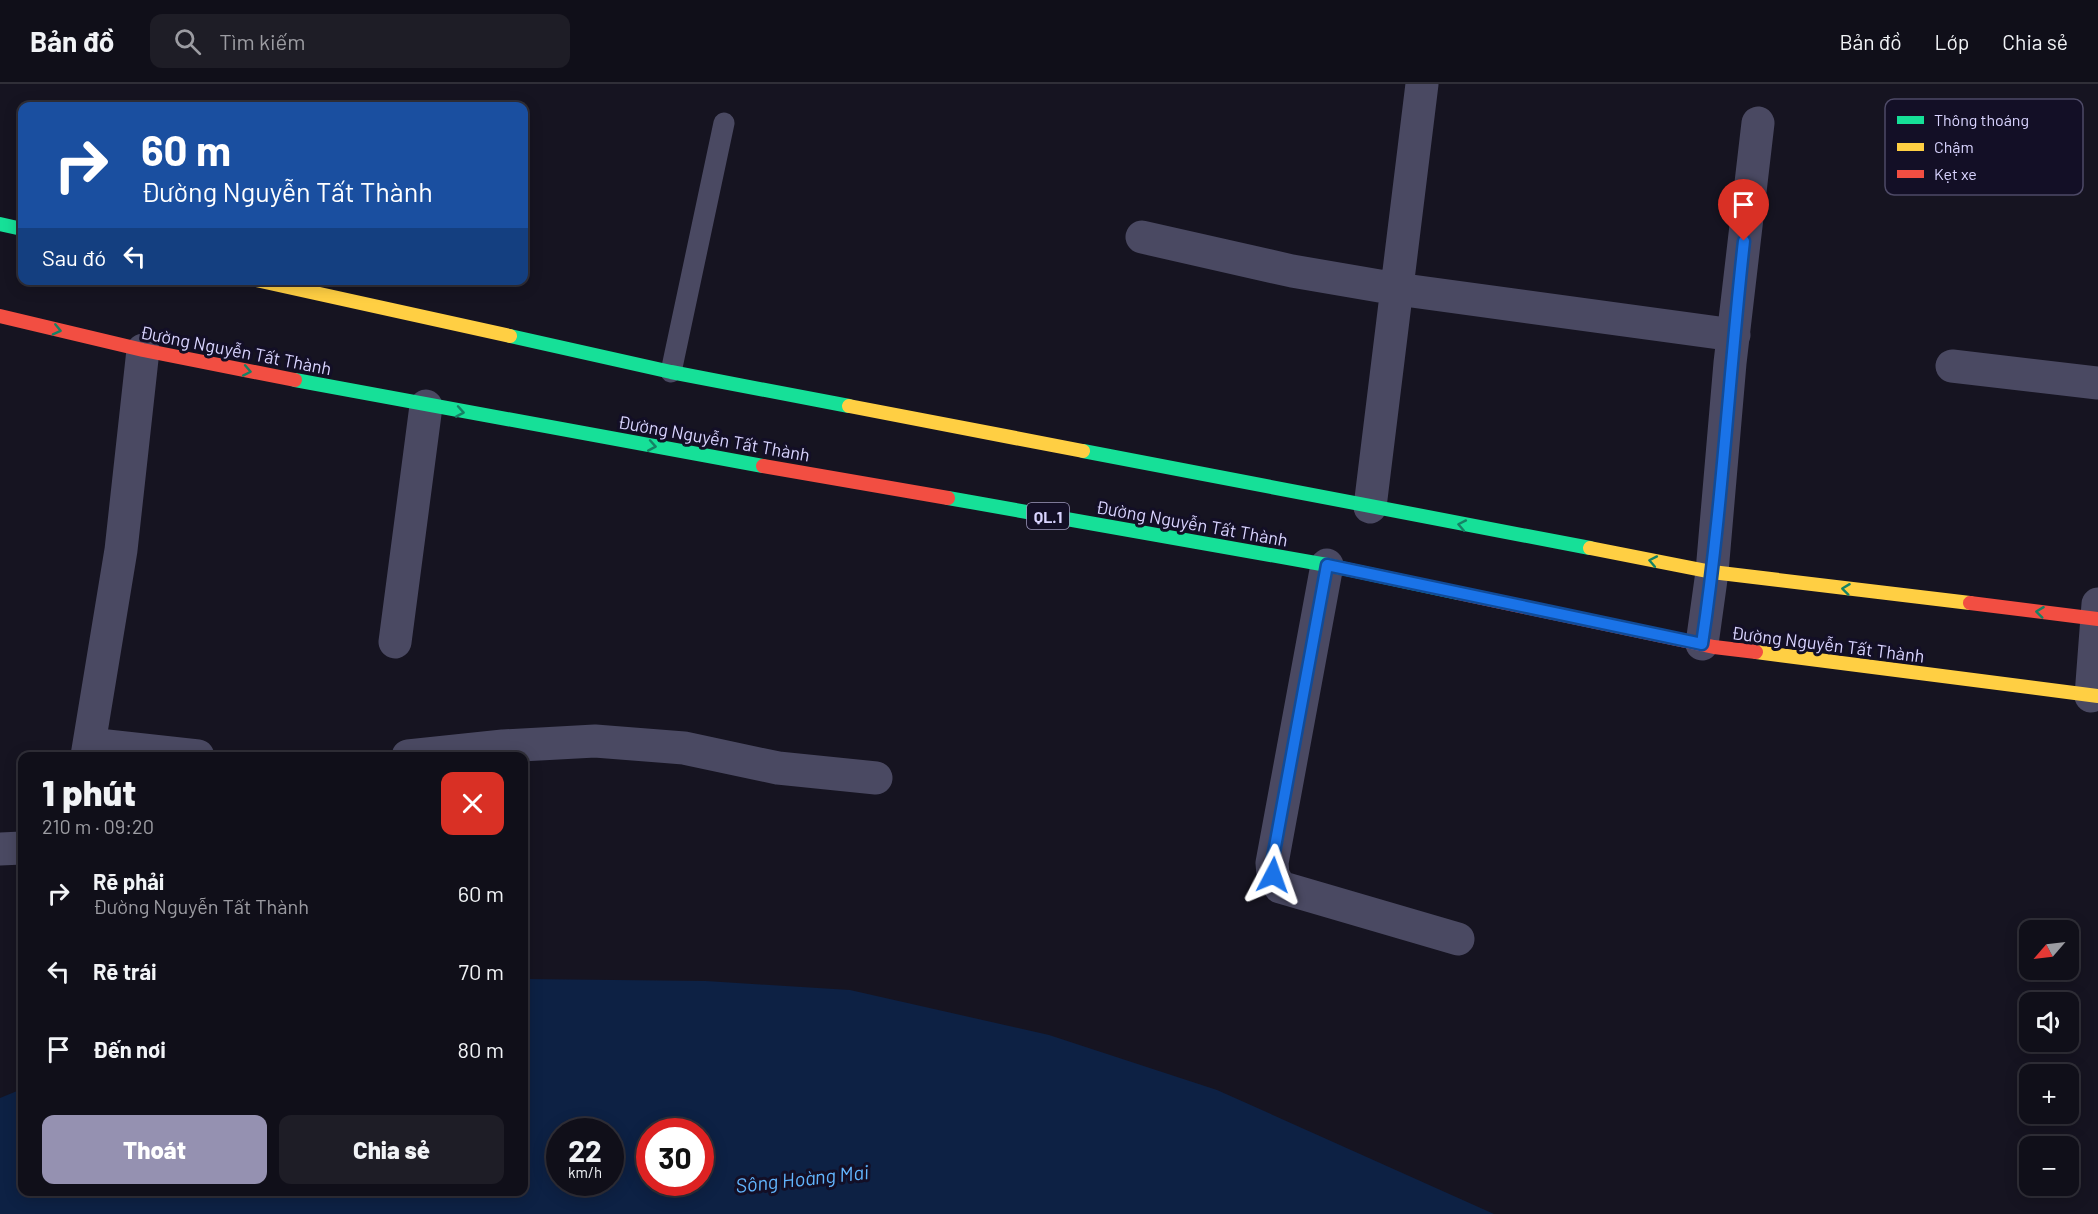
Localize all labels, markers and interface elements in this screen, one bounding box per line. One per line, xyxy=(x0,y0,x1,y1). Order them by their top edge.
search box xyxy=(150,14,570,68)
text: Bản đồ xyxy=(30,24,114,58)
icon: search xyxy=(171,25,204,58)
text: Tìm kiếm xyxy=(219,28,306,54)
text: Bản đồ xyxy=(1840,29,1902,54)
text: Lớp xyxy=(1935,29,1969,54)
text: Chia sẻ xyxy=(2002,29,2068,54)
legend xyxy=(1885,99,2083,195)
text: Thông thoáng xyxy=(1934,110,2029,129)
text: 60 m xyxy=(141,124,231,174)
icon: right xyxy=(42,126,120,204)
text: Chậm xyxy=(1934,137,1974,156)
text: Kẹt xe xyxy=(1934,164,1977,183)
text: Đường Nguyễn Tất Thành xyxy=(141,175,433,207)
pin xyxy=(1718,179,1769,241)
icon: arrive xyxy=(1727,188,1760,221)
icon: left xyxy=(118,240,151,273)
text: Sau đó xyxy=(42,244,106,270)
street label: Đường Nguyễn Tất Thành xyxy=(138,321,334,379)
one-way arrow xyxy=(52,322,62,335)
one-way arrow xyxy=(242,364,252,377)
one-way arrow xyxy=(454,405,464,418)
street label: Đường Nguyễn Tất Thành xyxy=(616,410,812,466)
one-way arrow xyxy=(646,439,656,452)
street label: Đường Nguyễn Tất Thành xyxy=(1094,495,1290,551)
road number: QL.1 xyxy=(1027,503,1069,529)
one-way arrow xyxy=(1457,519,1467,532)
one-way arrow xyxy=(1649,555,1659,568)
one-way arrow xyxy=(1842,583,1851,595)
one-way arrow xyxy=(2035,607,2045,619)
street label: Đường Nguyễn Tất Thành xyxy=(1730,621,1926,667)
text: 1 phút xyxy=(42,770,136,813)
button: close xyxy=(441,772,504,835)
text: 210 m · 09:20 xyxy=(42,814,154,838)
position arrow xyxy=(1241,843,1305,907)
text: Rẽ phải xyxy=(93,868,164,894)
icon: right xyxy=(42,877,75,910)
text: 60 m xyxy=(458,880,504,906)
text: Đường Nguyễn Tất Thành xyxy=(93,894,309,918)
north arrow xyxy=(2019,920,2079,980)
map controls xyxy=(2019,920,2079,1196)
icon: left xyxy=(42,955,75,988)
text: Rẽ trái xyxy=(93,958,157,984)
text: 70 m xyxy=(459,958,504,984)
button: sound xyxy=(2019,992,2079,1052)
icon: arrive xyxy=(42,1033,75,1066)
text: Đến nơi xyxy=(93,1036,166,1062)
text: 80 m xyxy=(458,1036,504,1062)
button: + xyxy=(2019,1064,2079,1124)
button: Thoát xyxy=(42,1115,267,1184)
button: Chia sẻ xyxy=(279,1115,504,1184)
speed limit sign: 30 xyxy=(636,1118,714,1196)
text: 22 xyxy=(568,1132,602,1168)
button: − xyxy=(2019,1136,2079,1196)
water label: Sông Hoàng Mai xyxy=(734,1159,870,1197)
text: km/h xyxy=(568,1163,602,1181)

